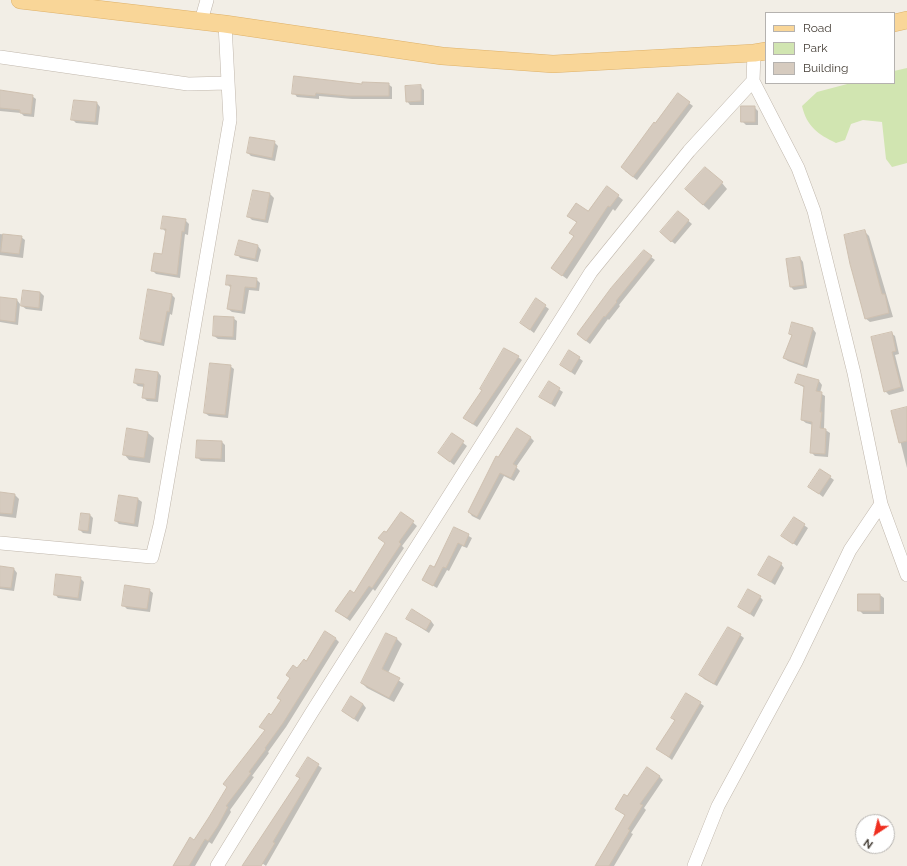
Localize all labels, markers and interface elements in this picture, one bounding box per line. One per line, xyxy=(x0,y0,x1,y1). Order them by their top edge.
legend xyxy=(765,12,895,84)
text: Road xyxy=(803,21,832,35)
text: Park xyxy=(803,41,828,55)
text: Building xyxy=(803,61,849,75)
north arrow xyxy=(855,814,895,854)
text: N xyxy=(861,836,876,851)

